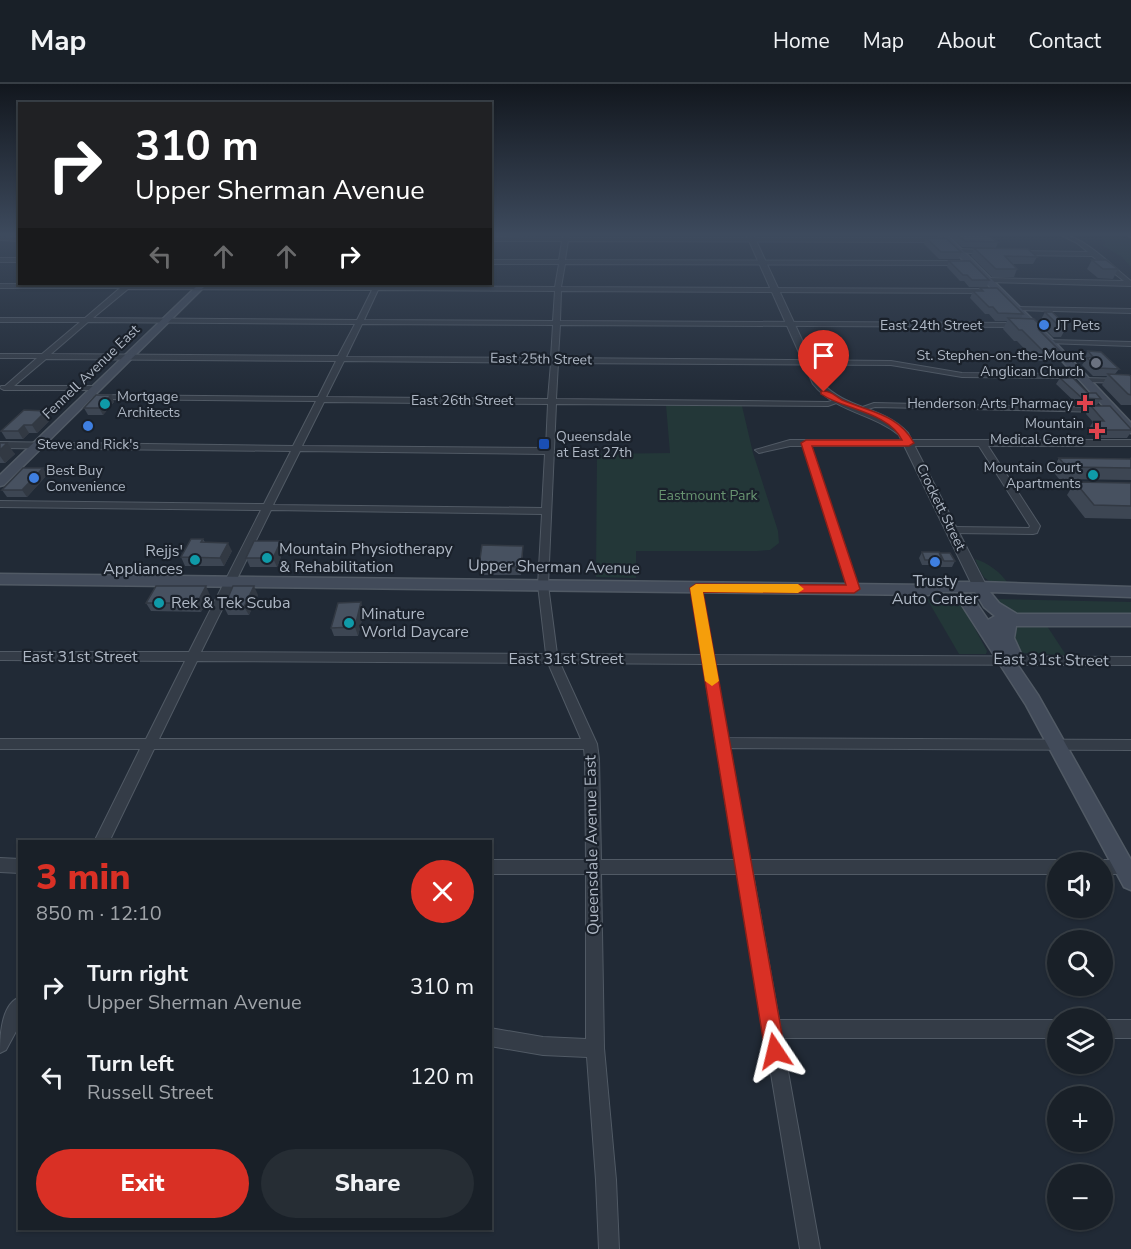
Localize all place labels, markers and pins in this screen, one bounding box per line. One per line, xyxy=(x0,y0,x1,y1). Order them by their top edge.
place label: JT Pets xyxy=(1055,316,1100,335)
marker: JT Pets xyxy=(1037,318,1051,332)
pin xyxy=(798,330,849,392)
place label: St. Stephen-on-the-Mount Anglican Church xyxy=(916,346,1084,381)
marker: St. Stephen-on-the-Mount Anglican Church xyxy=(1089,356,1103,370)
place label: Mortgage Architects xyxy=(117,387,180,422)
place label: Henderson Arts Pharmacy xyxy=(907,394,1074,413)
marker: Henderson Arts Pharmacy xyxy=(1078,396,1092,410)
marker: Mortgage Architects xyxy=(98,397,112,411)
place label: Mountain Medical Centre xyxy=(990,414,1084,449)
marker: Steve and Rick's xyxy=(81,419,95,433)
marker: Mountain Medical Centre xyxy=(1088,422,1106,440)
place label: Queensdale at East 27th xyxy=(556,427,632,462)
place label: Steve and Rick's xyxy=(37,435,139,454)
marker: Queensdale at East 27th xyxy=(537,437,551,451)
place label: Mountain Court Apartments xyxy=(983,458,1081,493)
place label: Best Buy Convenience xyxy=(46,461,126,496)
marker: Mountain Court Apartments xyxy=(1086,468,1100,482)
marker: Best Buy Convenience xyxy=(27,471,41,485)
place label: Mountain Physiotherapy & Rehabilitation xyxy=(279,538,454,578)
place label: Rejjs' Appliances xyxy=(103,540,183,580)
marker: Mountain Physiotherapy & Rehabilitation xyxy=(260,551,274,565)
marker: Rejjs' Appliances xyxy=(188,553,202,567)
marker: Trusty Auto Center xyxy=(928,555,942,569)
place label: Trusty Auto Center xyxy=(892,570,979,610)
place label: Rek & Tek Scuba xyxy=(171,592,290,614)
marker: Rek & Tek Scuba xyxy=(152,596,166,610)
place label: Minature World Daycare xyxy=(361,603,469,643)
marker: Minature World Daycare xyxy=(342,616,356,630)

